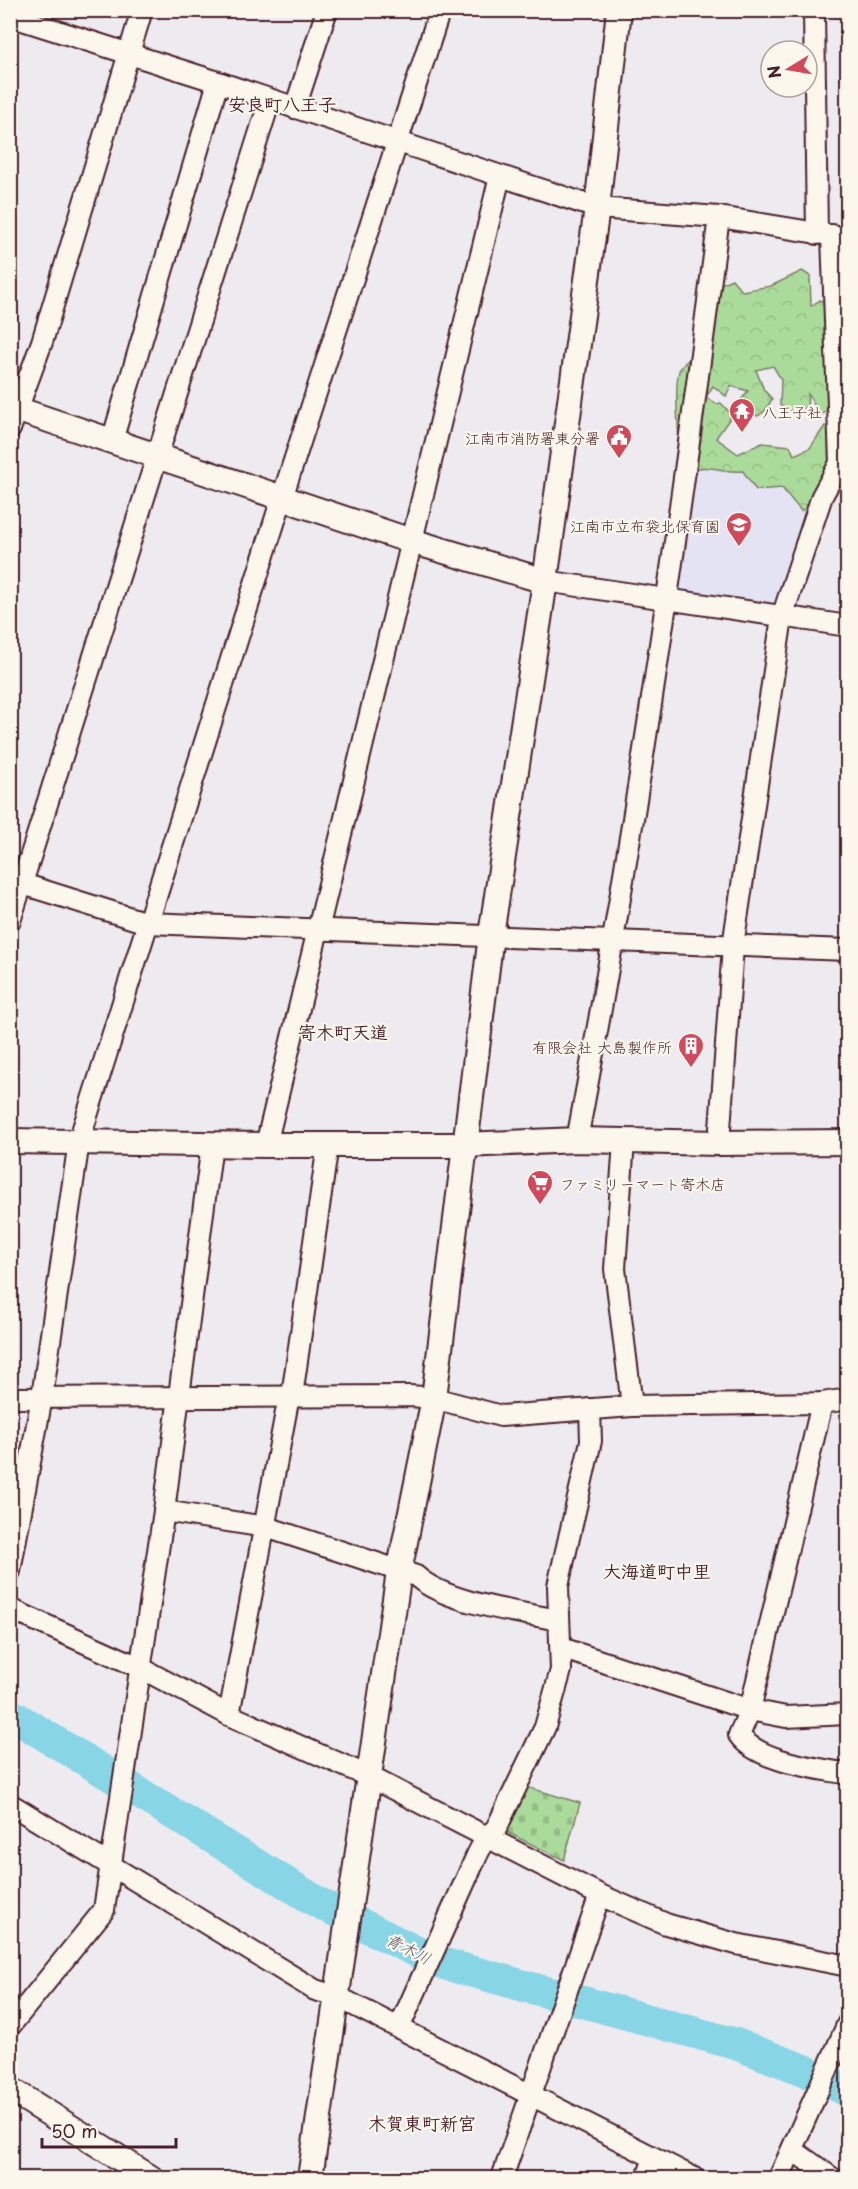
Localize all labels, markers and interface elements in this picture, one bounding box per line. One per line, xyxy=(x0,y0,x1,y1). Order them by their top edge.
north arrow xyxy=(759,39,819,99)
text: N xyxy=(760,64,786,81)
district label: 安良町八王子 xyxy=(228,90,336,117)
temple icon: 八王子社 xyxy=(727,396,757,434)
place label: 八王子社 xyxy=(762,400,822,423)
public building icon: 江南市消防署東分署 xyxy=(604,422,634,460)
place label: 江南市消防署東分署 xyxy=(465,426,600,449)
school or university icon: 江南市立布袋北保育園 xyxy=(724,510,754,548)
place label: 江南市立布袋北保育園 xyxy=(570,514,720,537)
district label: 寄木町天道 xyxy=(298,1018,388,1045)
building icon: 有限会社 大島製作所 xyxy=(676,1031,706,1069)
place label: 有限会社 大島製作所 xyxy=(532,1035,672,1058)
supermarket icon: ファミリーマート寄木店 xyxy=(525,1168,555,1206)
place label: ファミリーマート寄木店 xyxy=(560,1172,725,1195)
district label: 大海道町中里 xyxy=(603,1557,711,1584)
water label: 青木川 xyxy=(382,1926,436,1970)
district label: 木賀東町新宮 xyxy=(368,2109,476,2136)
scale bar xyxy=(42,2111,176,2149)
text: 50 m xyxy=(51,2117,98,2144)

